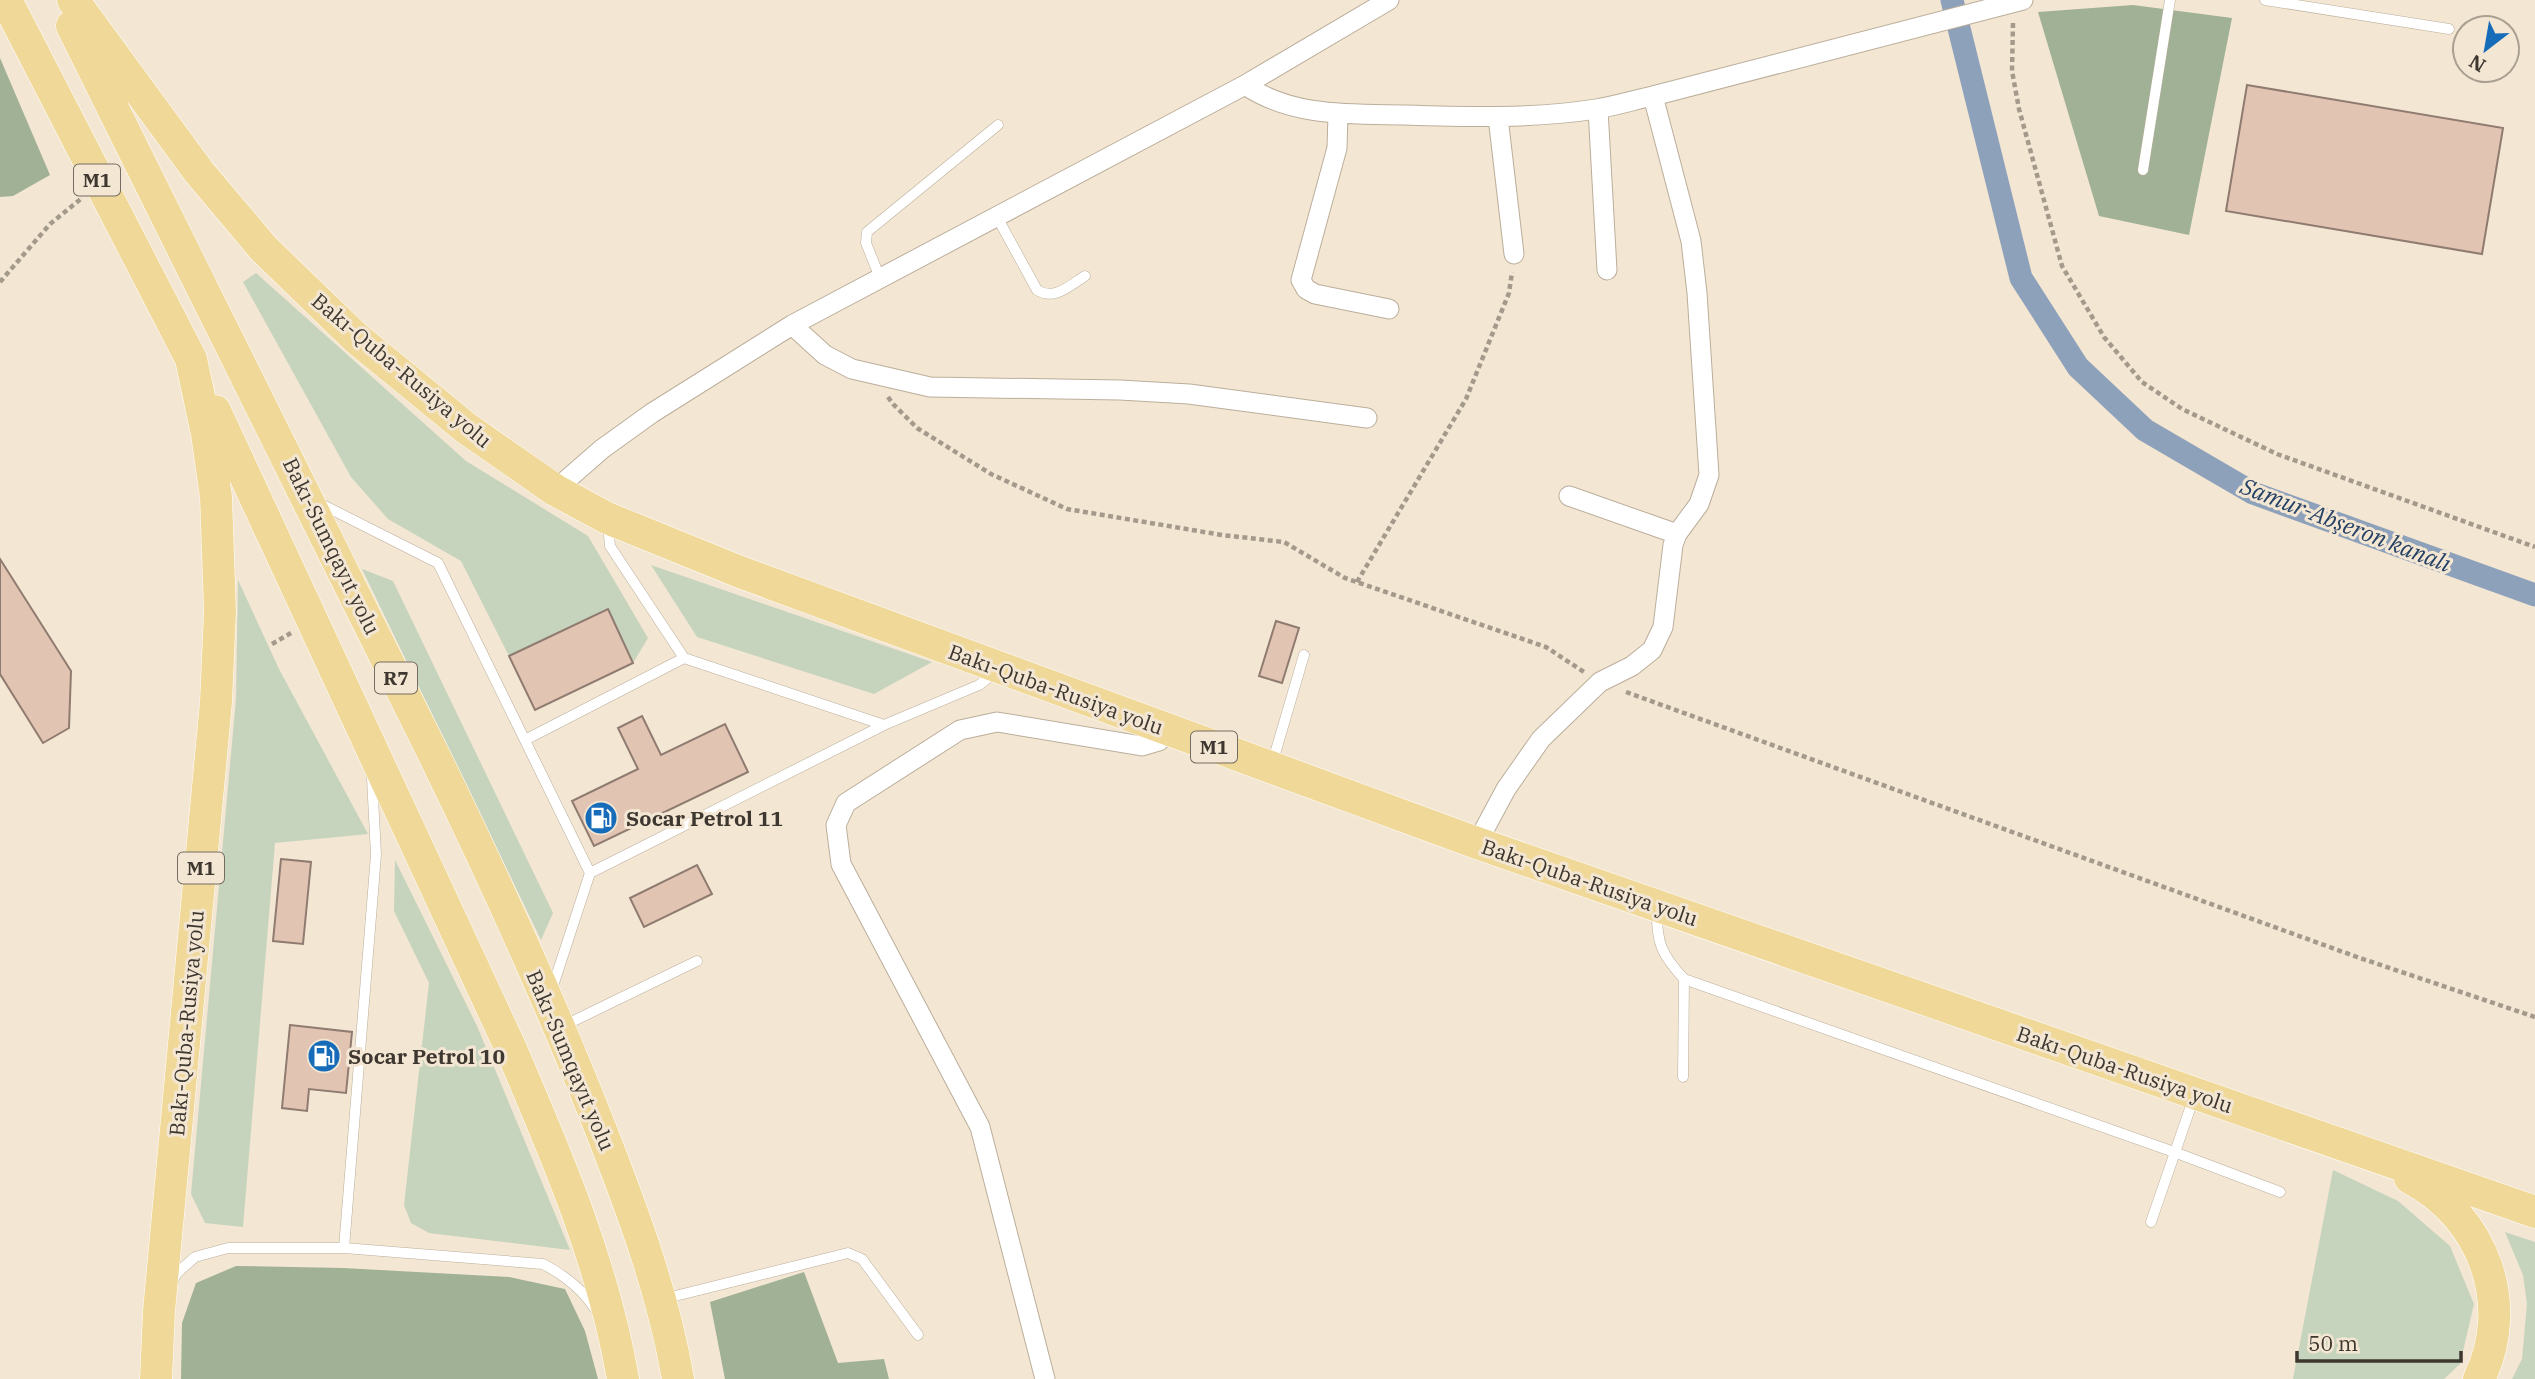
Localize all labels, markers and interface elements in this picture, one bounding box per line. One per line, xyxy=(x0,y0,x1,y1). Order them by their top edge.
north arrow xyxy=(2451,14,2521,84)
text: N xyxy=(2465,49,2490,78)
road number: M1 xyxy=(74,164,120,196)
street label: Bakı-Quba-Rusiya yolu xyxy=(306,286,498,454)
street label: Bakı-Sumqayıt yolu xyxy=(277,453,387,639)
water label: Samur-Abşeron kanalı xyxy=(2236,470,2456,578)
street label: Bakı-Quba-Rusiya yolu xyxy=(945,637,1167,741)
road number: R7 xyxy=(375,663,417,694)
road number: M1 xyxy=(1191,732,1237,762)
fuel station icon: Socar Petrol 11 xyxy=(582,799,620,837)
place label: Socar Petrol 11 xyxy=(626,804,783,832)
street label: Bakı-Quba-Rusiya yolu xyxy=(1478,832,1702,932)
road number: M1 xyxy=(178,852,224,884)
street label: Bakı-Quba-Rusiya yolu xyxy=(162,909,210,1137)
street label: Bakı-Sumqayıt yolu xyxy=(520,965,622,1155)
street label: Bakı-Quba-Rusiya yolu xyxy=(2013,1019,2237,1119)
fuel station icon: Socar Petrol 10 xyxy=(305,1037,343,1075)
place label: Socar Petrol 10 xyxy=(348,1042,505,1070)
scale bar xyxy=(2297,1320,2462,1364)
text: 50 m xyxy=(2308,1329,2358,1357)

